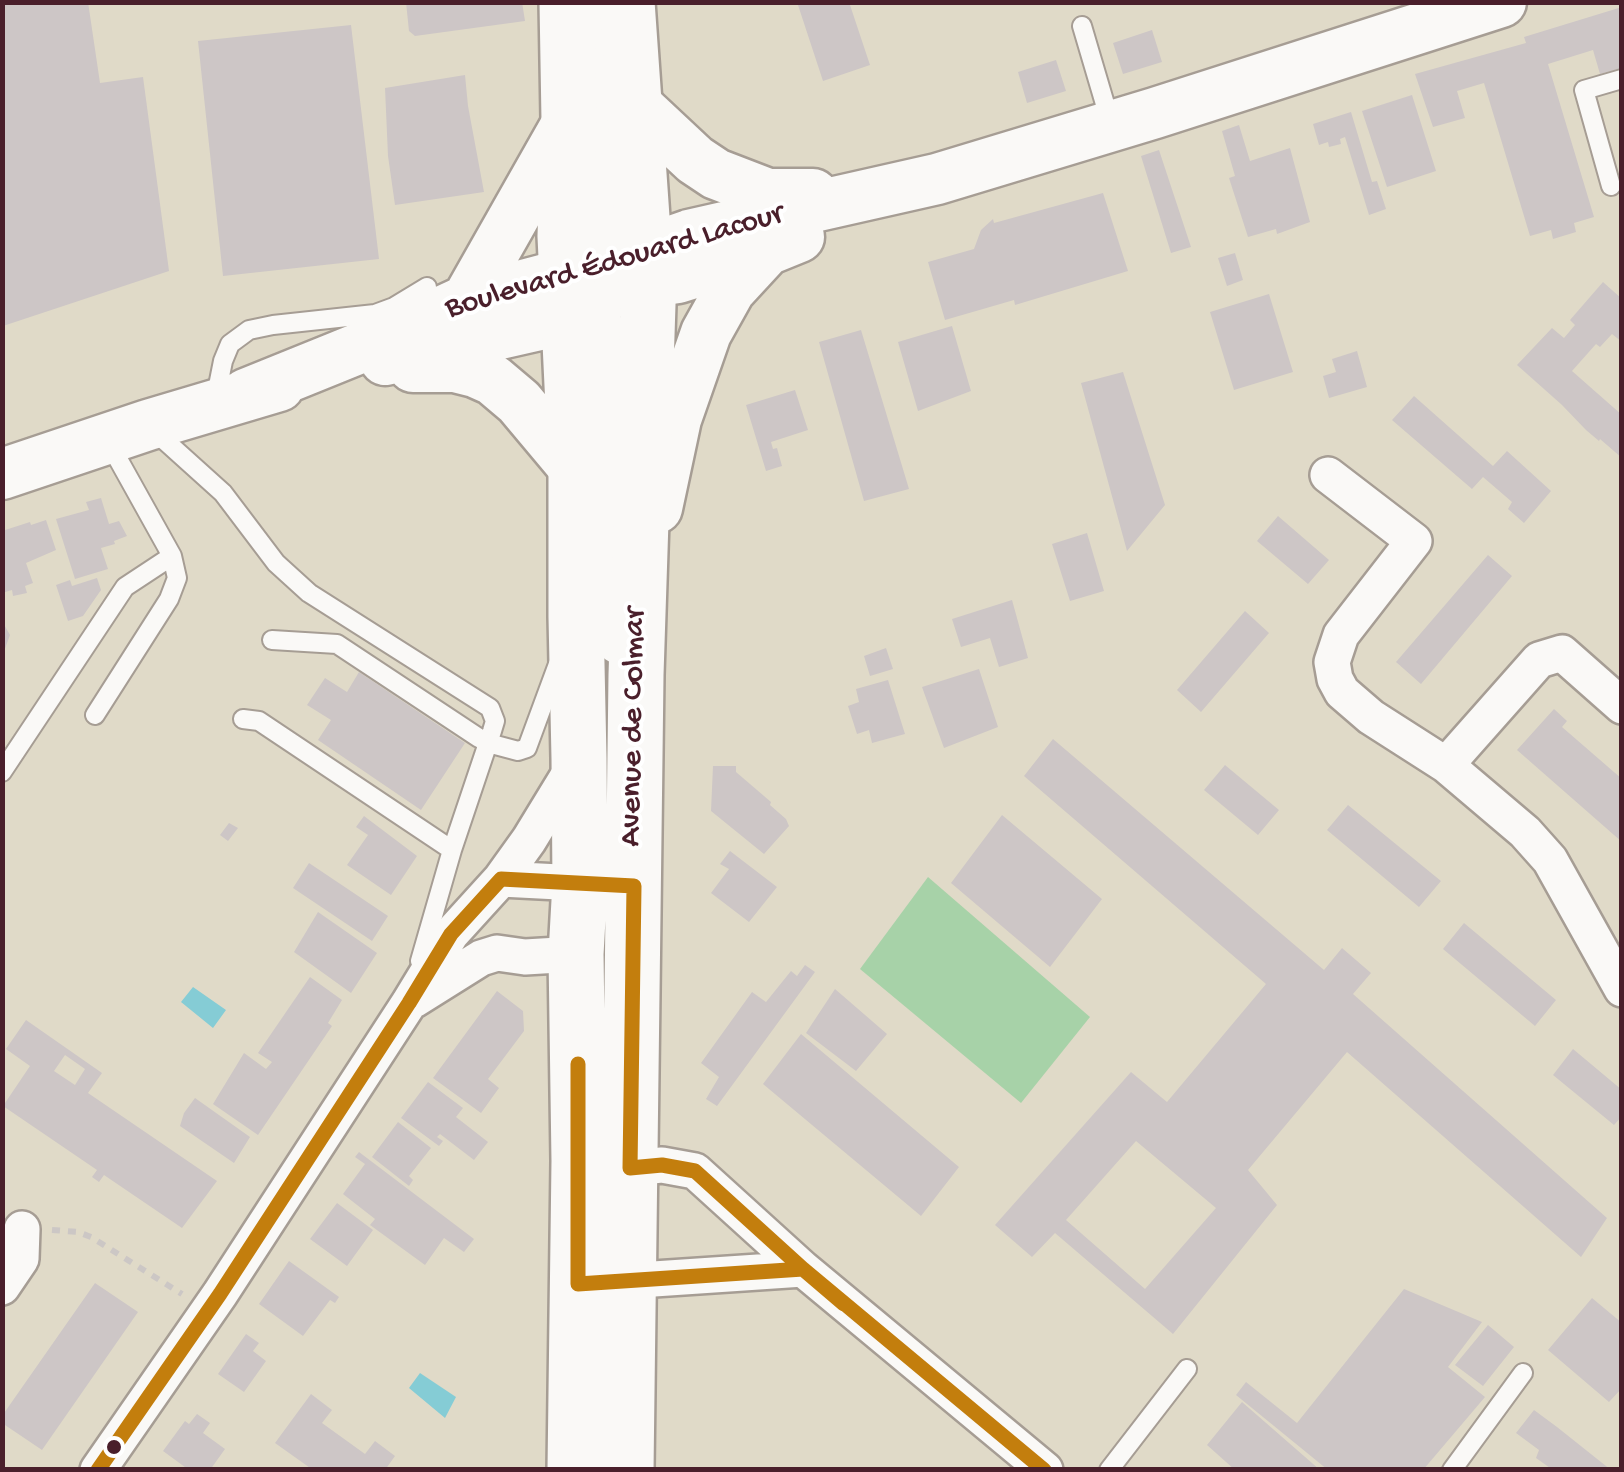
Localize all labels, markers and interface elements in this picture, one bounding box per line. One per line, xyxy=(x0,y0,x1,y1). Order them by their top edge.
street label: Boulevard Édouard Lacour xyxy=(441,196,789,330)
street label: Avenue de Colmar xyxy=(614,607,656,847)
unlabelled marker xyxy=(104,1437,124,1457)

